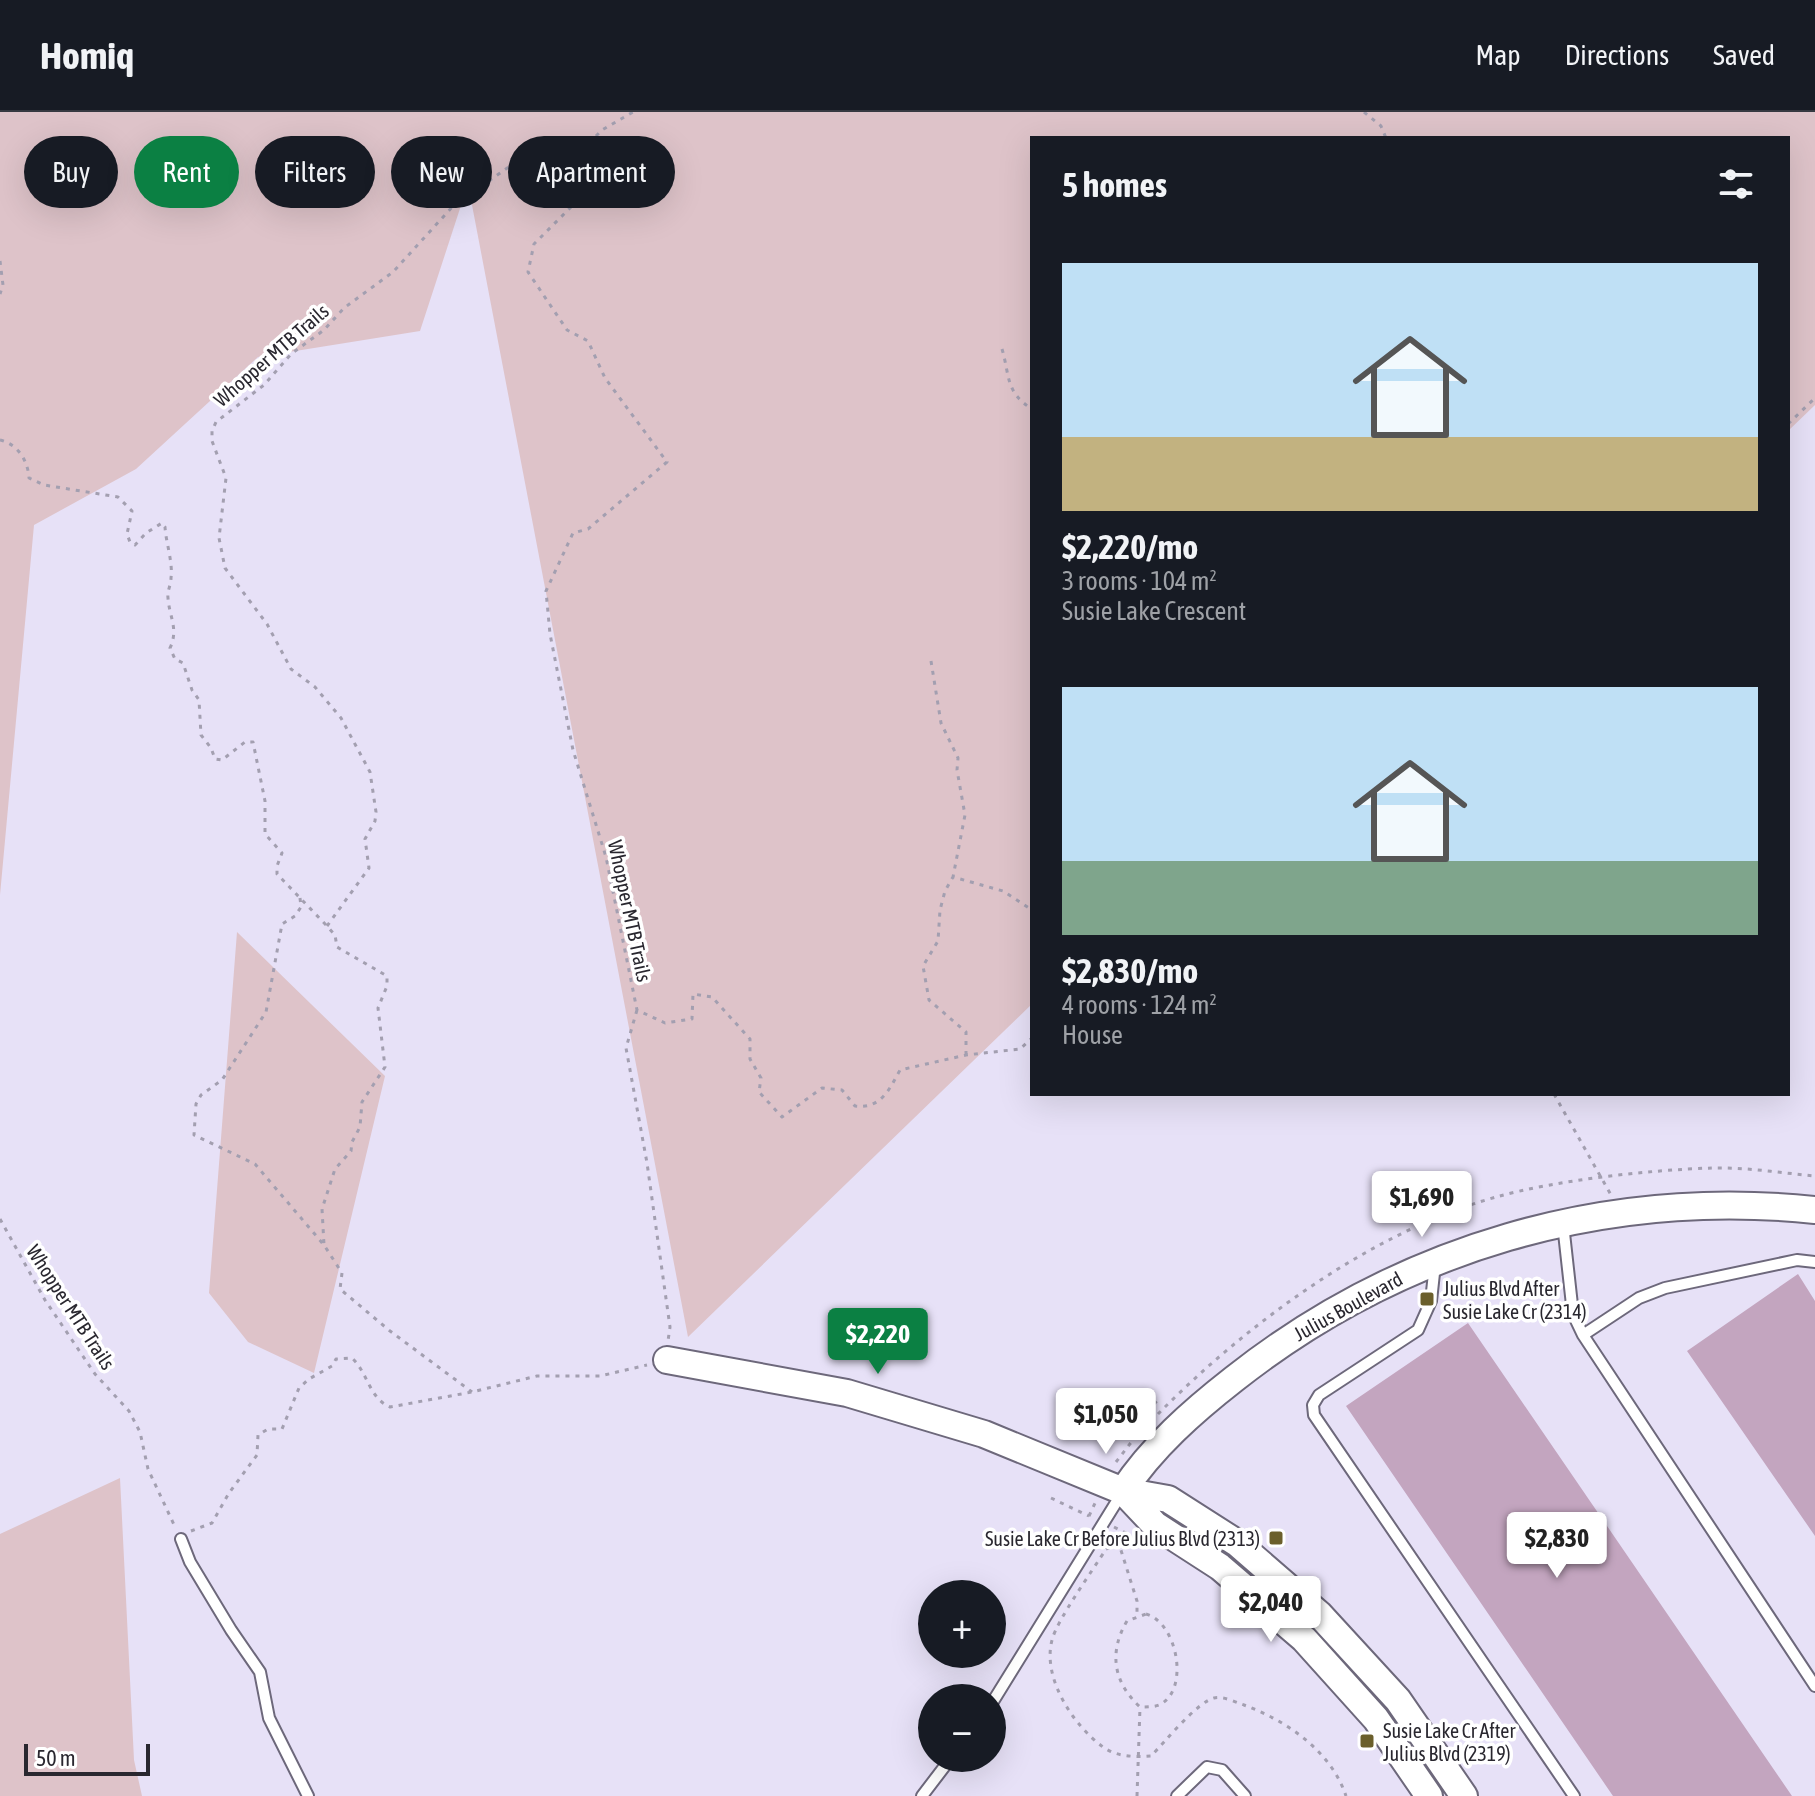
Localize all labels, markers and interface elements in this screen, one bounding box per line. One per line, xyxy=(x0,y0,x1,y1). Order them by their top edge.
text: Homiq xyxy=(40,34,134,77)
text: Map xyxy=(1476,39,1521,71)
text: Directions xyxy=(1565,39,1669,71)
text: Saved xyxy=(1713,39,1775,71)
chip: Buy xyxy=(24,136,118,208)
chip: Rent xyxy=(134,136,239,208)
chip: Filters xyxy=(255,136,375,208)
chip: New xyxy=(391,136,492,208)
chip: Apartment xyxy=(508,136,675,208)
icon: filters xyxy=(1714,162,1758,206)
text: 5 homes xyxy=(1062,165,1167,204)
street label: Whopper MTB Trails xyxy=(209,299,333,411)
icon: home xyxy=(1338,315,1482,459)
text: $2,220/mo xyxy=(1062,527,1198,566)
text: 3 rooms · 104 m² xyxy=(1062,566,1217,596)
text: Susie Lake Crescent xyxy=(1062,596,1246,626)
icon: home xyxy=(1338,739,1482,883)
street label: Whopper MTB Trails xyxy=(604,838,656,984)
text: $2,830/mo xyxy=(1062,951,1198,990)
text: 4 rooms · 124 m² xyxy=(1062,990,1217,1020)
text: House xyxy=(1062,1020,1123,1050)
pin: $1,690 xyxy=(1357,1171,1487,1239)
text: $1,690 xyxy=(1390,1182,1454,1212)
street label: Whopper MTB Trails xyxy=(22,1240,120,1374)
street label: Julius Boulevard xyxy=(1290,1267,1406,1345)
place label: Julius Blvd After Susie Lake Cr (2314) xyxy=(1443,1277,1587,1323)
marker: Julius Blvd After Susie Lake Cr (2314) xyxy=(1418,1290,1436,1308)
pin: $2,220 xyxy=(813,1308,943,1376)
text: $2,220 xyxy=(846,1319,910,1349)
pin: $1,050 xyxy=(1041,1388,1171,1456)
text: $1,050 xyxy=(1074,1399,1138,1429)
pin: $2,830 xyxy=(1492,1512,1622,1580)
text: $2,830 xyxy=(1525,1523,1589,1553)
place label: Susie Lake Cr Before Julius Blvd (2313) xyxy=(985,1527,1260,1550)
marker: Susie Lake Cr Before Julius Blvd (2313) xyxy=(1267,1529,1285,1547)
pin: $2,040 xyxy=(1206,1576,1336,1644)
map controls xyxy=(918,1580,1006,1772)
button: + xyxy=(918,1580,1006,1668)
text: $2,040 xyxy=(1239,1587,1303,1617)
button: − xyxy=(918,1684,1006,1772)
place label: Susie Lake Cr After Julius Blvd (2319) xyxy=(1383,1719,1516,1765)
marker: Susie Lake Cr After Julius Blvd (2319) xyxy=(1358,1732,1376,1750)
scale bar xyxy=(24,1740,150,1776)
text: 50 m xyxy=(36,1745,76,1771)

